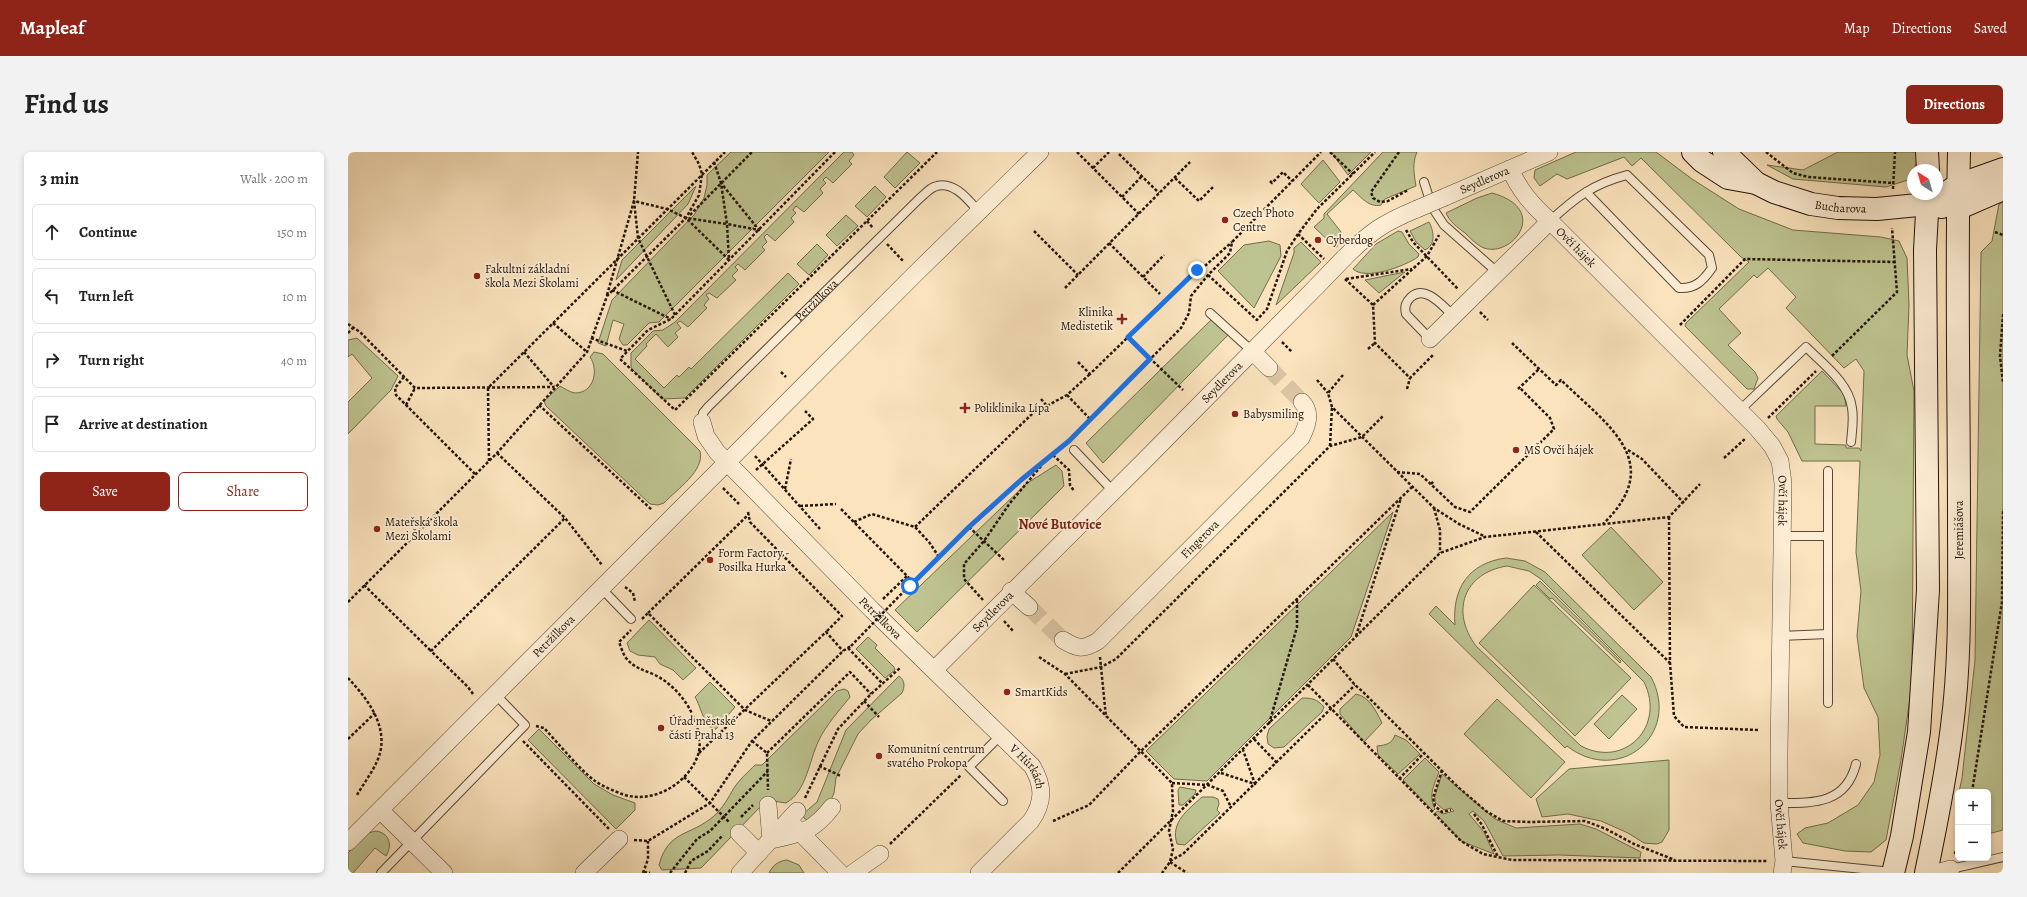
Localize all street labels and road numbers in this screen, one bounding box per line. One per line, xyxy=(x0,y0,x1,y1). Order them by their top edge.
street label: Seydlerova xyxy=(1457,162,1512,198)
street label: Bucharova xyxy=(1814,197,1867,217)
street label: Ovčí hájek xyxy=(1552,223,1600,271)
street label: Petržílkova xyxy=(791,275,842,325)
street label: Seydlerova xyxy=(1198,358,1246,407)
street label: Ovčí hájek xyxy=(1774,474,1791,526)
street label: Jeremiášova xyxy=(1951,500,1967,559)
street label: Fingerova xyxy=(1177,516,1223,562)
street label: Seydlerova xyxy=(969,587,1017,636)
street label: Petržílkova xyxy=(856,593,906,643)
street label: Petržílkova xyxy=(529,611,579,661)
street label: V Hůrkách xyxy=(1006,740,1049,791)
street label: Ovčí hájek xyxy=(1771,798,1791,850)

